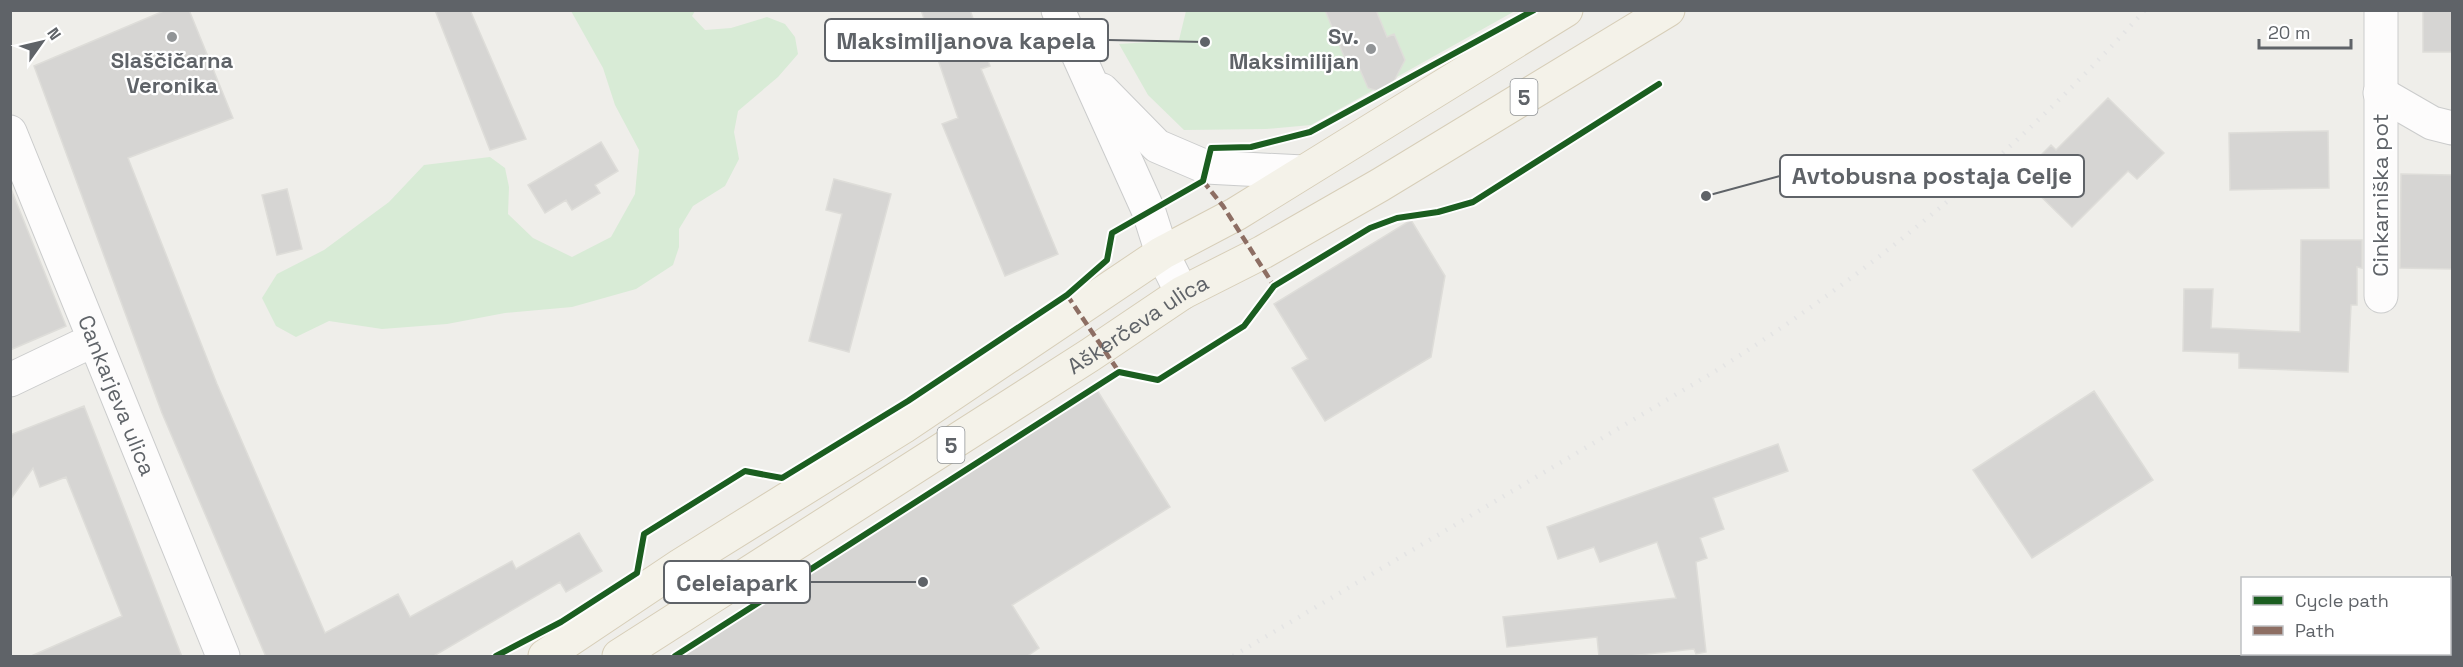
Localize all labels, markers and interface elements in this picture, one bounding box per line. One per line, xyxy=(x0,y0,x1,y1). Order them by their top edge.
north arrow xyxy=(12,12,72,72)
scale bar xyxy=(2259,12,2350,50)
callout: Maksimiljanova kapela xyxy=(825,19,1108,61)
text: 20 m xyxy=(2268,21,2311,44)
place label: Sv. Maksimilijan xyxy=(1229,22,1359,75)
text: N xyxy=(42,24,66,44)
text: Maksimiljanova kapela xyxy=(836,25,1096,56)
marker: Slaščičarna Veronika xyxy=(165,30,179,44)
marker: Sv. Maksimilijan xyxy=(1364,42,1378,56)
place label: Slaščičarna Veronika xyxy=(111,46,234,99)
road number: 5 xyxy=(1510,79,1538,115)
street label: Cinkarniška pot xyxy=(2366,113,2394,277)
callout: Avtobusna postaja Celje xyxy=(1780,155,2084,197)
text: Avtobusna postaja Celje xyxy=(1792,160,2072,191)
street label: Aškerčeva ulica xyxy=(1062,268,1213,380)
street label: Cankarjeva ulica xyxy=(72,311,162,480)
road number: 5 xyxy=(938,427,964,463)
callout: Celeiapark xyxy=(664,561,810,603)
text: Celeiapark xyxy=(676,567,798,598)
legend xyxy=(2241,577,2451,655)
text: Cycle path xyxy=(2295,589,2389,612)
text: Path xyxy=(2295,619,2335,642)

